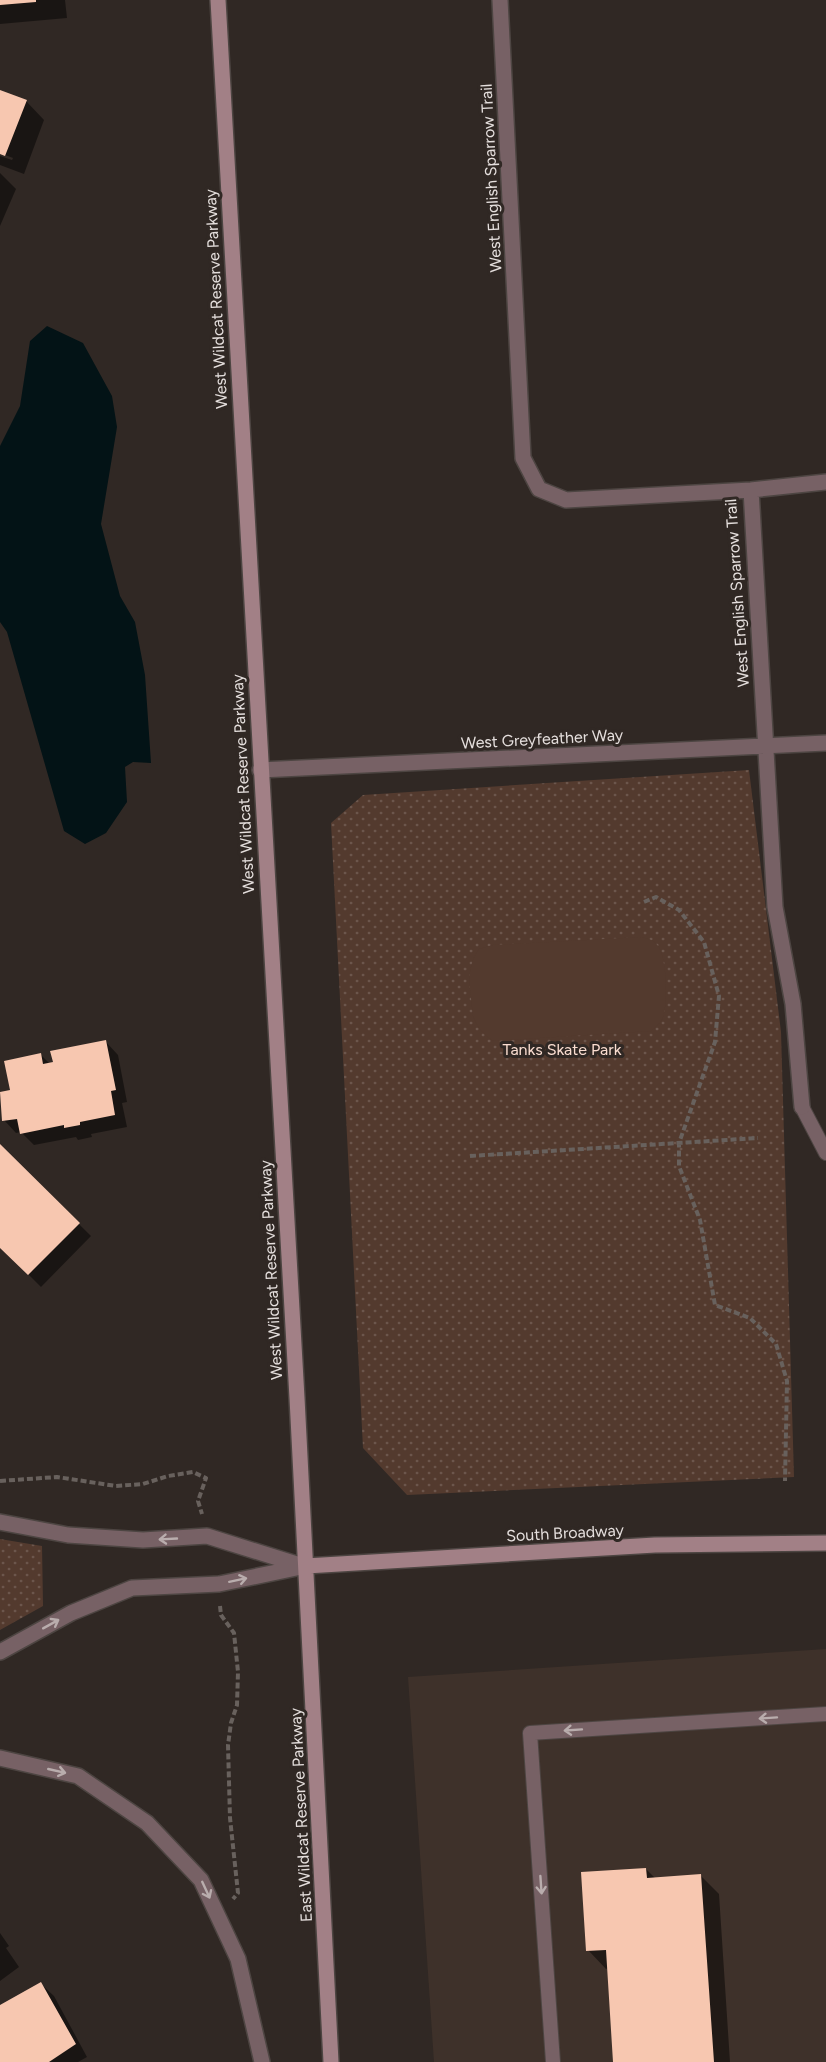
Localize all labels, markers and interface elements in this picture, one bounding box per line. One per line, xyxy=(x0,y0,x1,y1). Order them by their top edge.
street label: West English Sparrow Trail xyxy=(477,83,505,273)
street label: West Wildcat Reserve Parkway xyxy=(201,188,231,409)
street label: West English Sparrow Trail xyxy=(721,498,753,688)
street label: West Wildcat Reserve Parkway xyxy=(228,673,258,894)
street label: West Greyfeather Way xyxy=(460,725,624,753)
park label: Tanks Skate Park xyxy=(503,1040,622,1059)
street label: West Wildcat Reserve Parkway xyxy=(256,1159,286,1380)
street label: South Broadway xyxy=(506,1520,625,1546)
one-way arrow xyxy=(159,1533,178,1544)
one-way arrow xyxy=(228,1574,247,1585)
one-way arrow xyxy=(42,1618,59,1630)
street label: East Wildcat Reserve Parkway xyxy=(286,1707,316,1922)
one-way arrow xyxy=(758,1712,778,1723)
one-way arrow xyxy=(564,1725,583,1736)
one-way arrow xyxy=(47,1766,66,1778)
one-way arrow xyxy=(536,1874,547,1894)
one-way arrow xyxy=(201,1881,212,1899)

